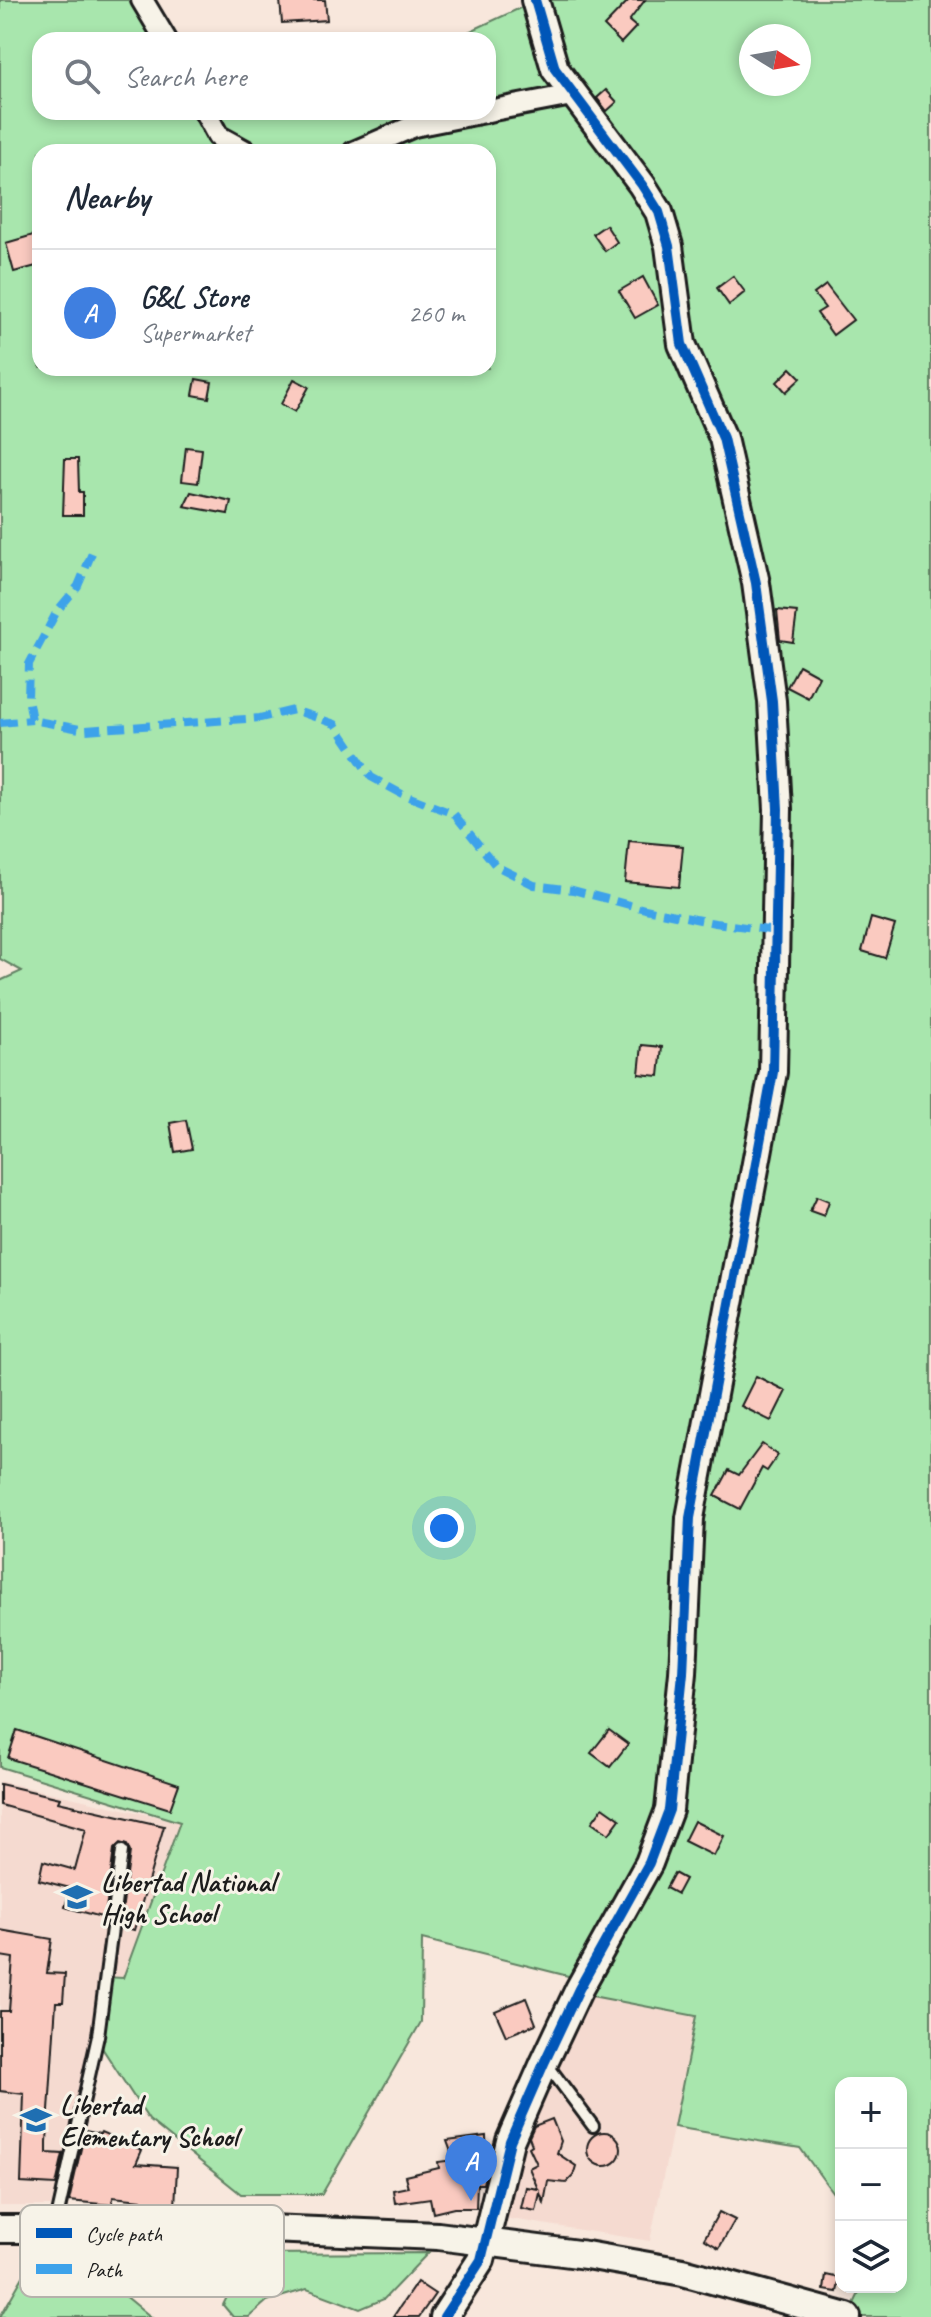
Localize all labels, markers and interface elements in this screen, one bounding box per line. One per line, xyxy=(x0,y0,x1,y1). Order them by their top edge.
north arrow xyxy=(739,24,811,96)
search box xyxy=(32,32,496,120)
icon: search xyxy=(60,54,104,98)
text: Search here xyxy=(124,57,246,95)
text: Nearby xyxy=(64,175,150,218)
text: G&L Store xyxy=(140,278,248,316)
text: A xyxy=(83,297,97,330)
text: 260 m xyxy=(408,297,464,330)
text: Supermarket xyxy=(140,316,251,349)
your location xyxy=(424,1508,464,1548)
place label: Libertad National High School xyxy=(101,1864,281,1931)
school or university icon: Libertad National High School xyxy=(60,1880,94,1914)
map controls xyxy=(835,2077,907,2293)
button: + xyxy=(835,2077,907,2149)
place label: Libertad Elementary School xyxy=(60,2087,243,2154)
school or university icon: Libertad Elementary School xyxy=(19,2103,53,2137)
pin: A xyxy=(445,2135,497,2201)
button: − xyxy=(835,2149,907,2221)
legend xyxy=(20,2205,284,2297)
text: Cycle path xyxy=(86,2220,163,2248)
button: layers xyxy=(835,2221,907,2293)
text: Path xyxy=(86,2256,123,2284)

